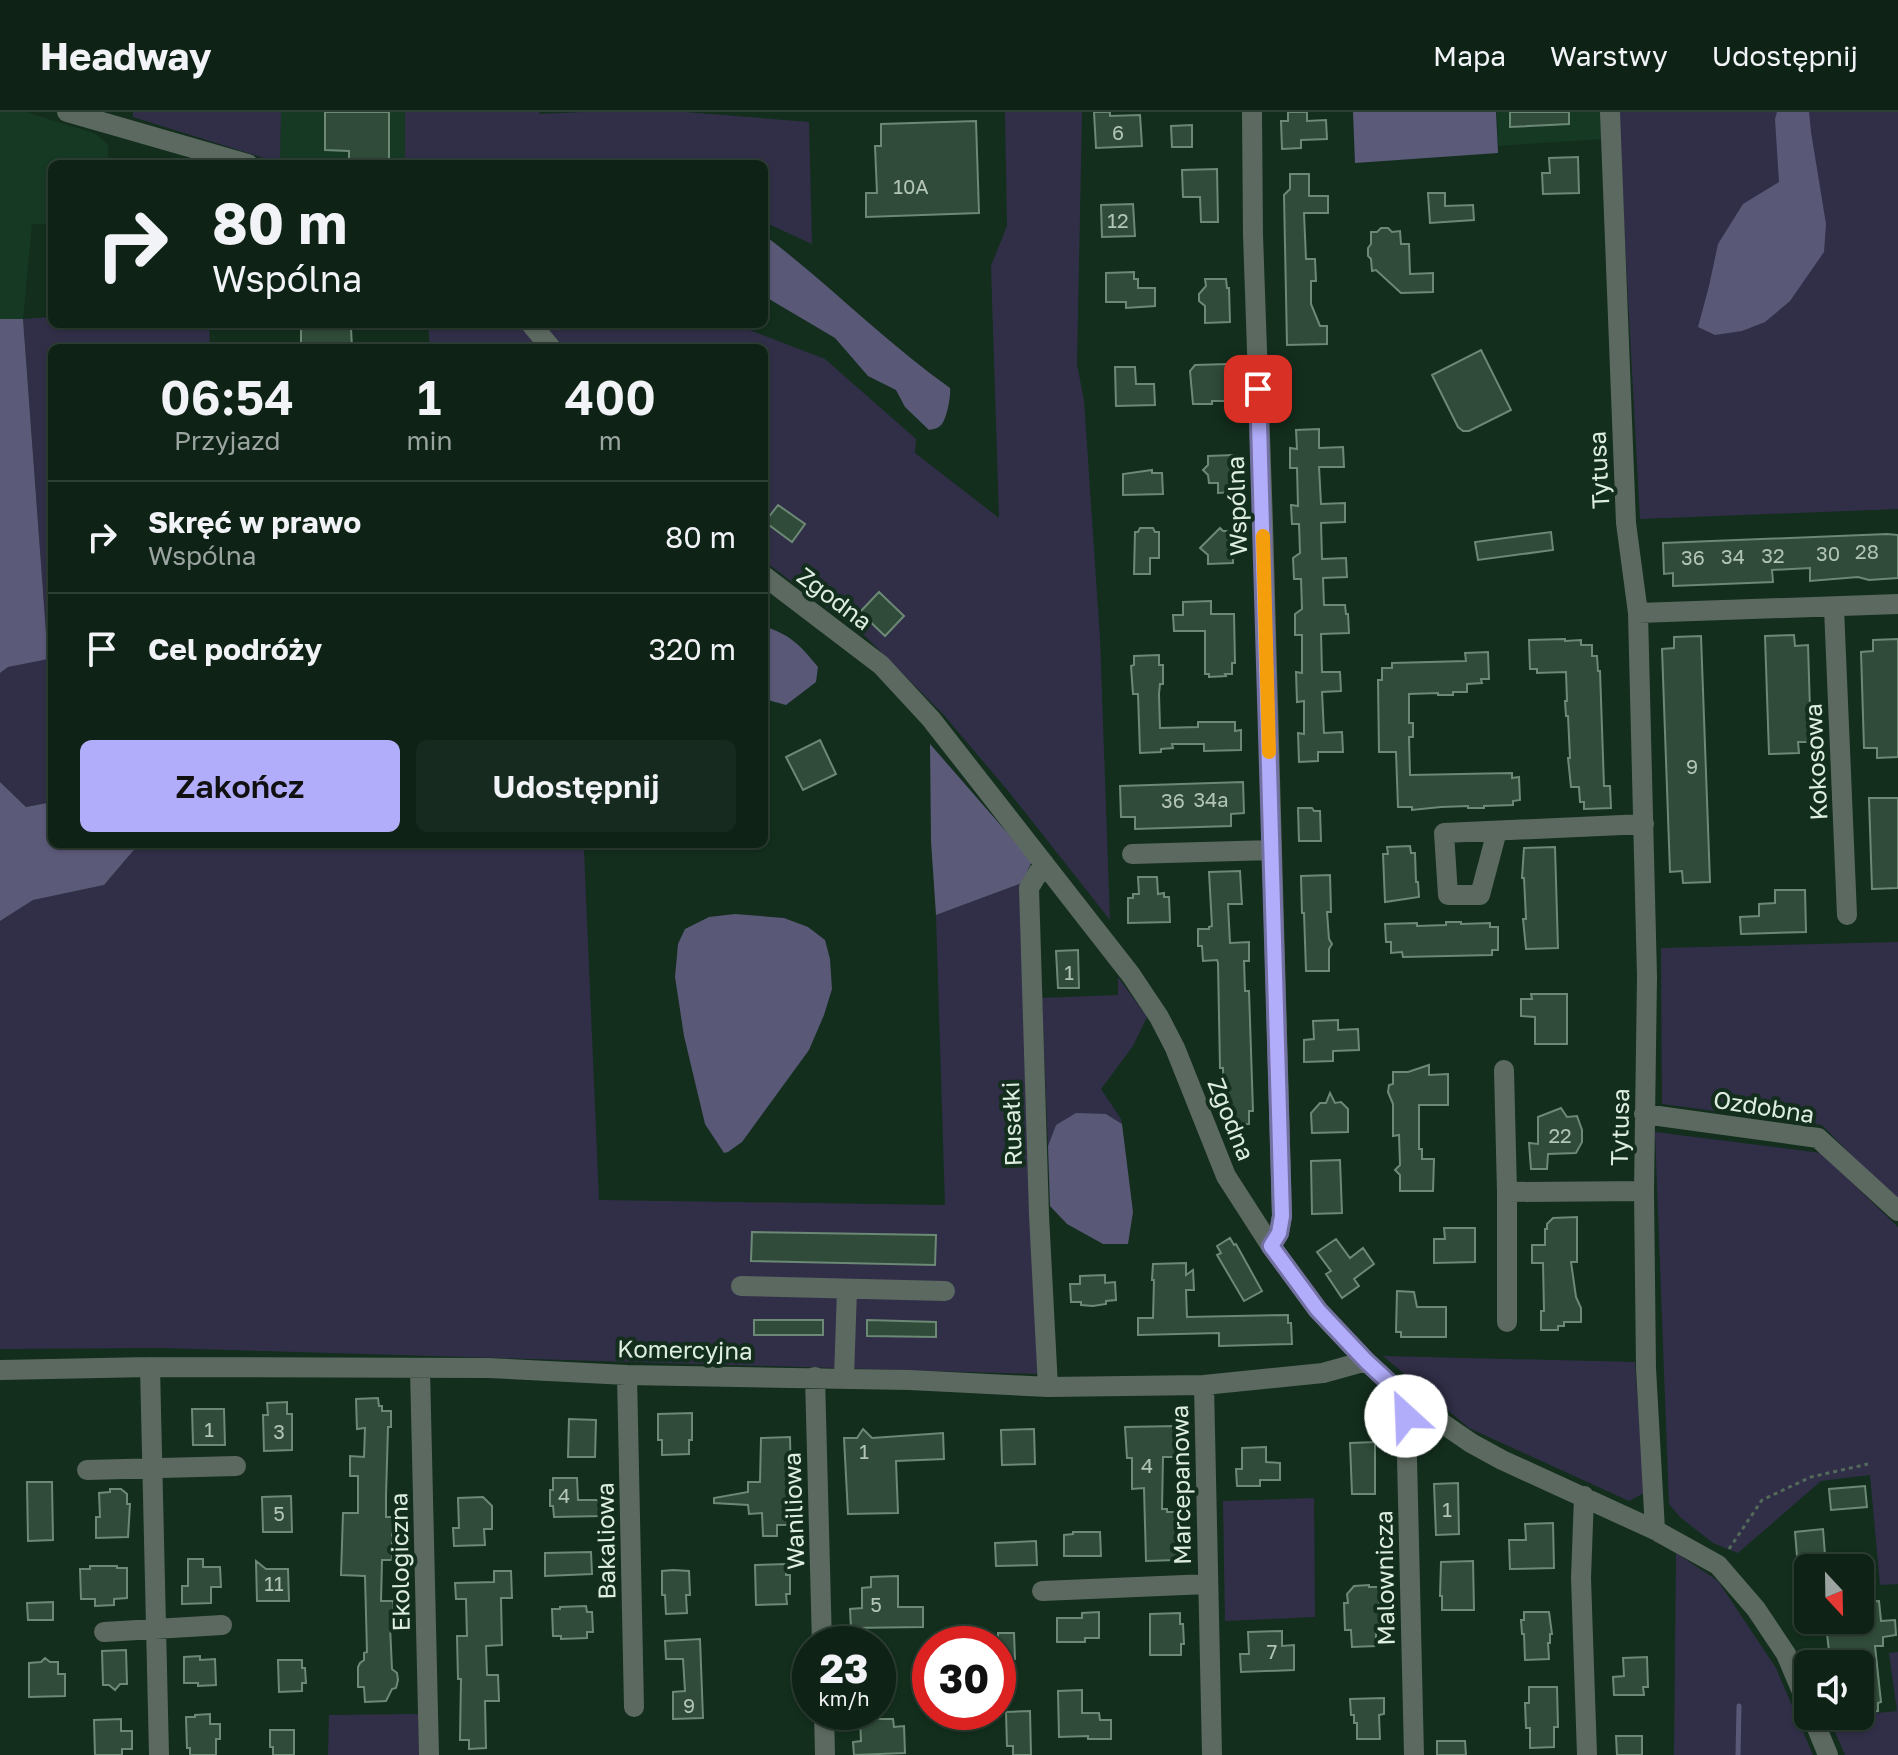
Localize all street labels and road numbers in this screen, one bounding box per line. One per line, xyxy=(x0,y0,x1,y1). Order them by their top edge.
street label: Tytusa xyxy=(1581,431,1615,509)
street label: Wspólna xyxy=(1220,455,1252,557)
street label: Zgodna xyxy=(792,560,878,636)
street label: Kokosowa xyxy=(1797,703,1833,821)
street label: Zgodna xyxy=(1202,1074,1262,1164)
street label: Rusałki xyxy=(995,1081,1027,1167)
street label: Ozdobna xyxy=(1711,1084,1817,1128)
street label: Tytusa xyxy=(1604,1088,1634,1166)
street label: Komercyjna xyxy=(617,1333,753,1365)
street label: Marcepanowa xyxy=(1164,1405,1196,1565)
street label: Waniliowa xyxy=(776,1452,810,1570)
street label: Bakaliowa xyxy=(589,1482,621,1600)
street label: Ekologiczna xyxy=(383,1492,415,1632)
street label: Malownicza xyxy=(1368,1510,1400,1646)

